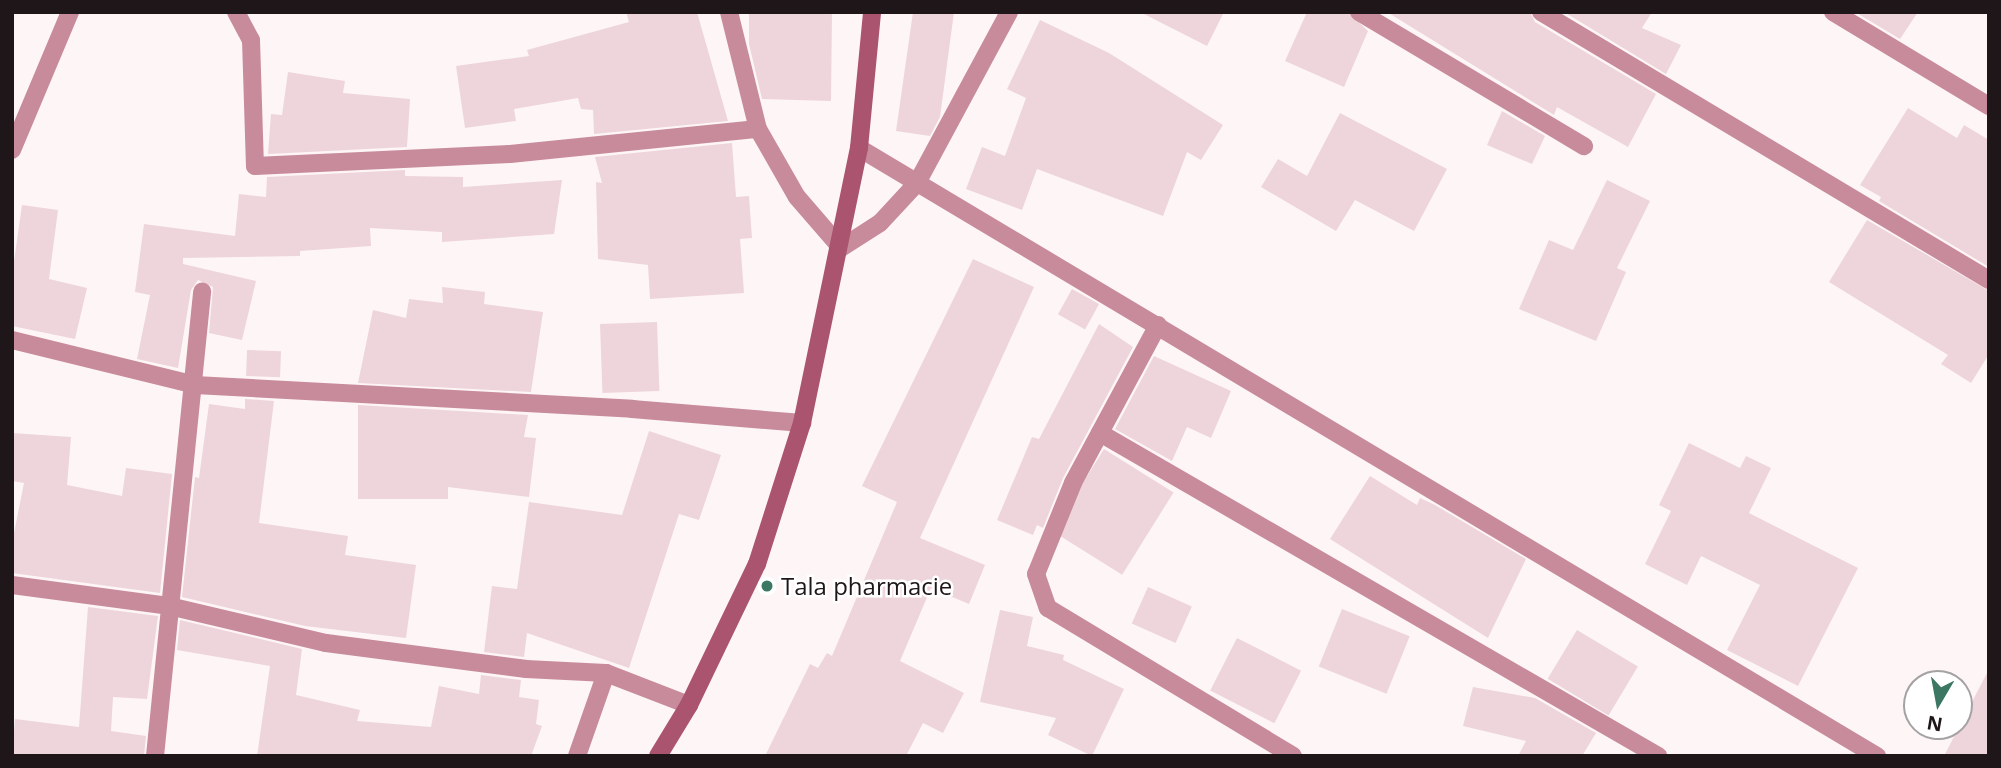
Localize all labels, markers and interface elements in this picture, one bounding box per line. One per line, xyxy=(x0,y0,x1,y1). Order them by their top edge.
place label: Tala pharmacie xyxy=(781,572,952,600)
marker: Tala pharmacie xyxy=(759,578,775,594)
north arrow xyxy=(1903,670,1973,740)
text: N xyxy=(1925,710,1945,738)

